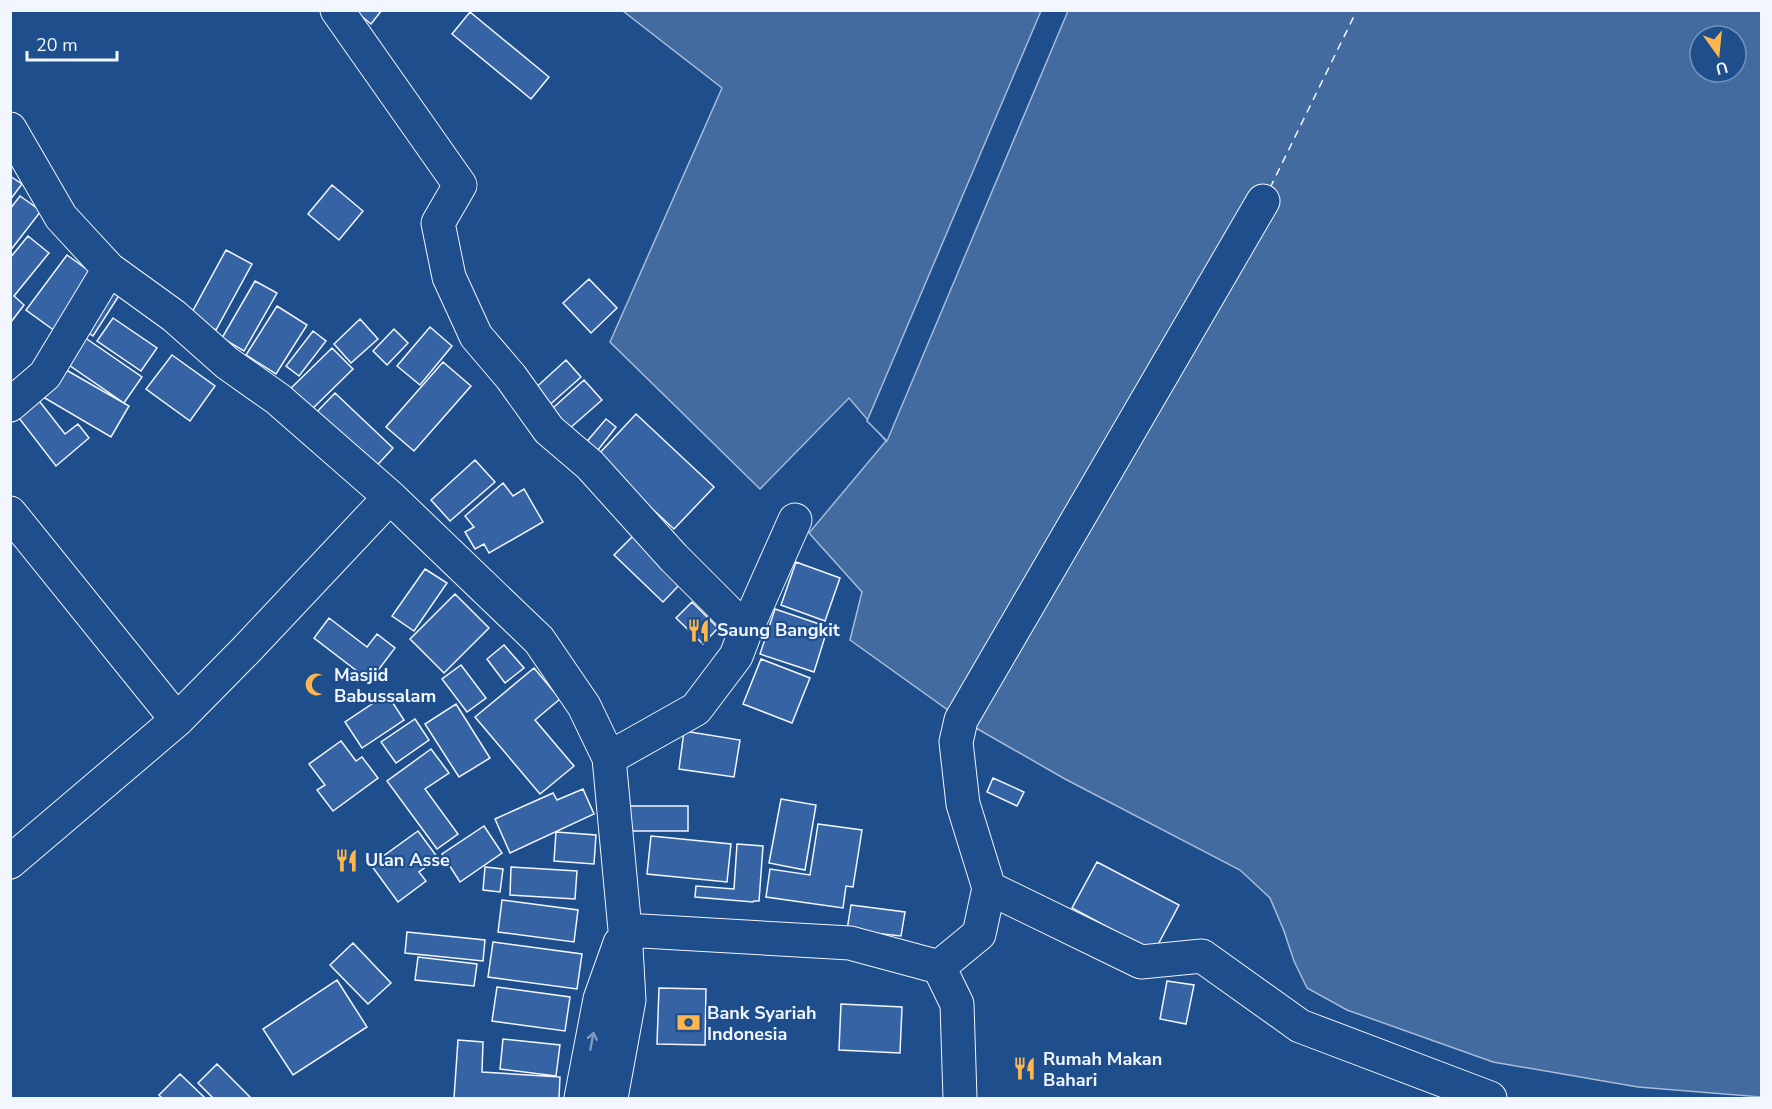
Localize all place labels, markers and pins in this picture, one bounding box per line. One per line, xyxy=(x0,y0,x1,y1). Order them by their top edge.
restaurant icon: Saung Bangkit xyxy=(686,617,712,643)
place label: Saung Bangkit xyxy=(717,618,840,642)
place label: Masjid Babussalam xyxy=(334,663,436,708)
mosque icon: Masjid Babussalam xyxy=(303,672,329,698)
restaurant icon: Ulan Asse xyxy=(334,847,360,873)
place label: Ulan Asse xyxy=(365,848,450,872)
place label: Bank Syariah Indonesia xyxy=(707,1001,817,1046)
bank icon: Bank Syariah Indonesia xyxy=(676,1010,702,1036)
place label: Rumah Makan Bahari xyxy=(1043,1047,1162,1092)
restaurant icon: Rumah Makan Bahari xyxy=(1012,1056,1038,1082)

